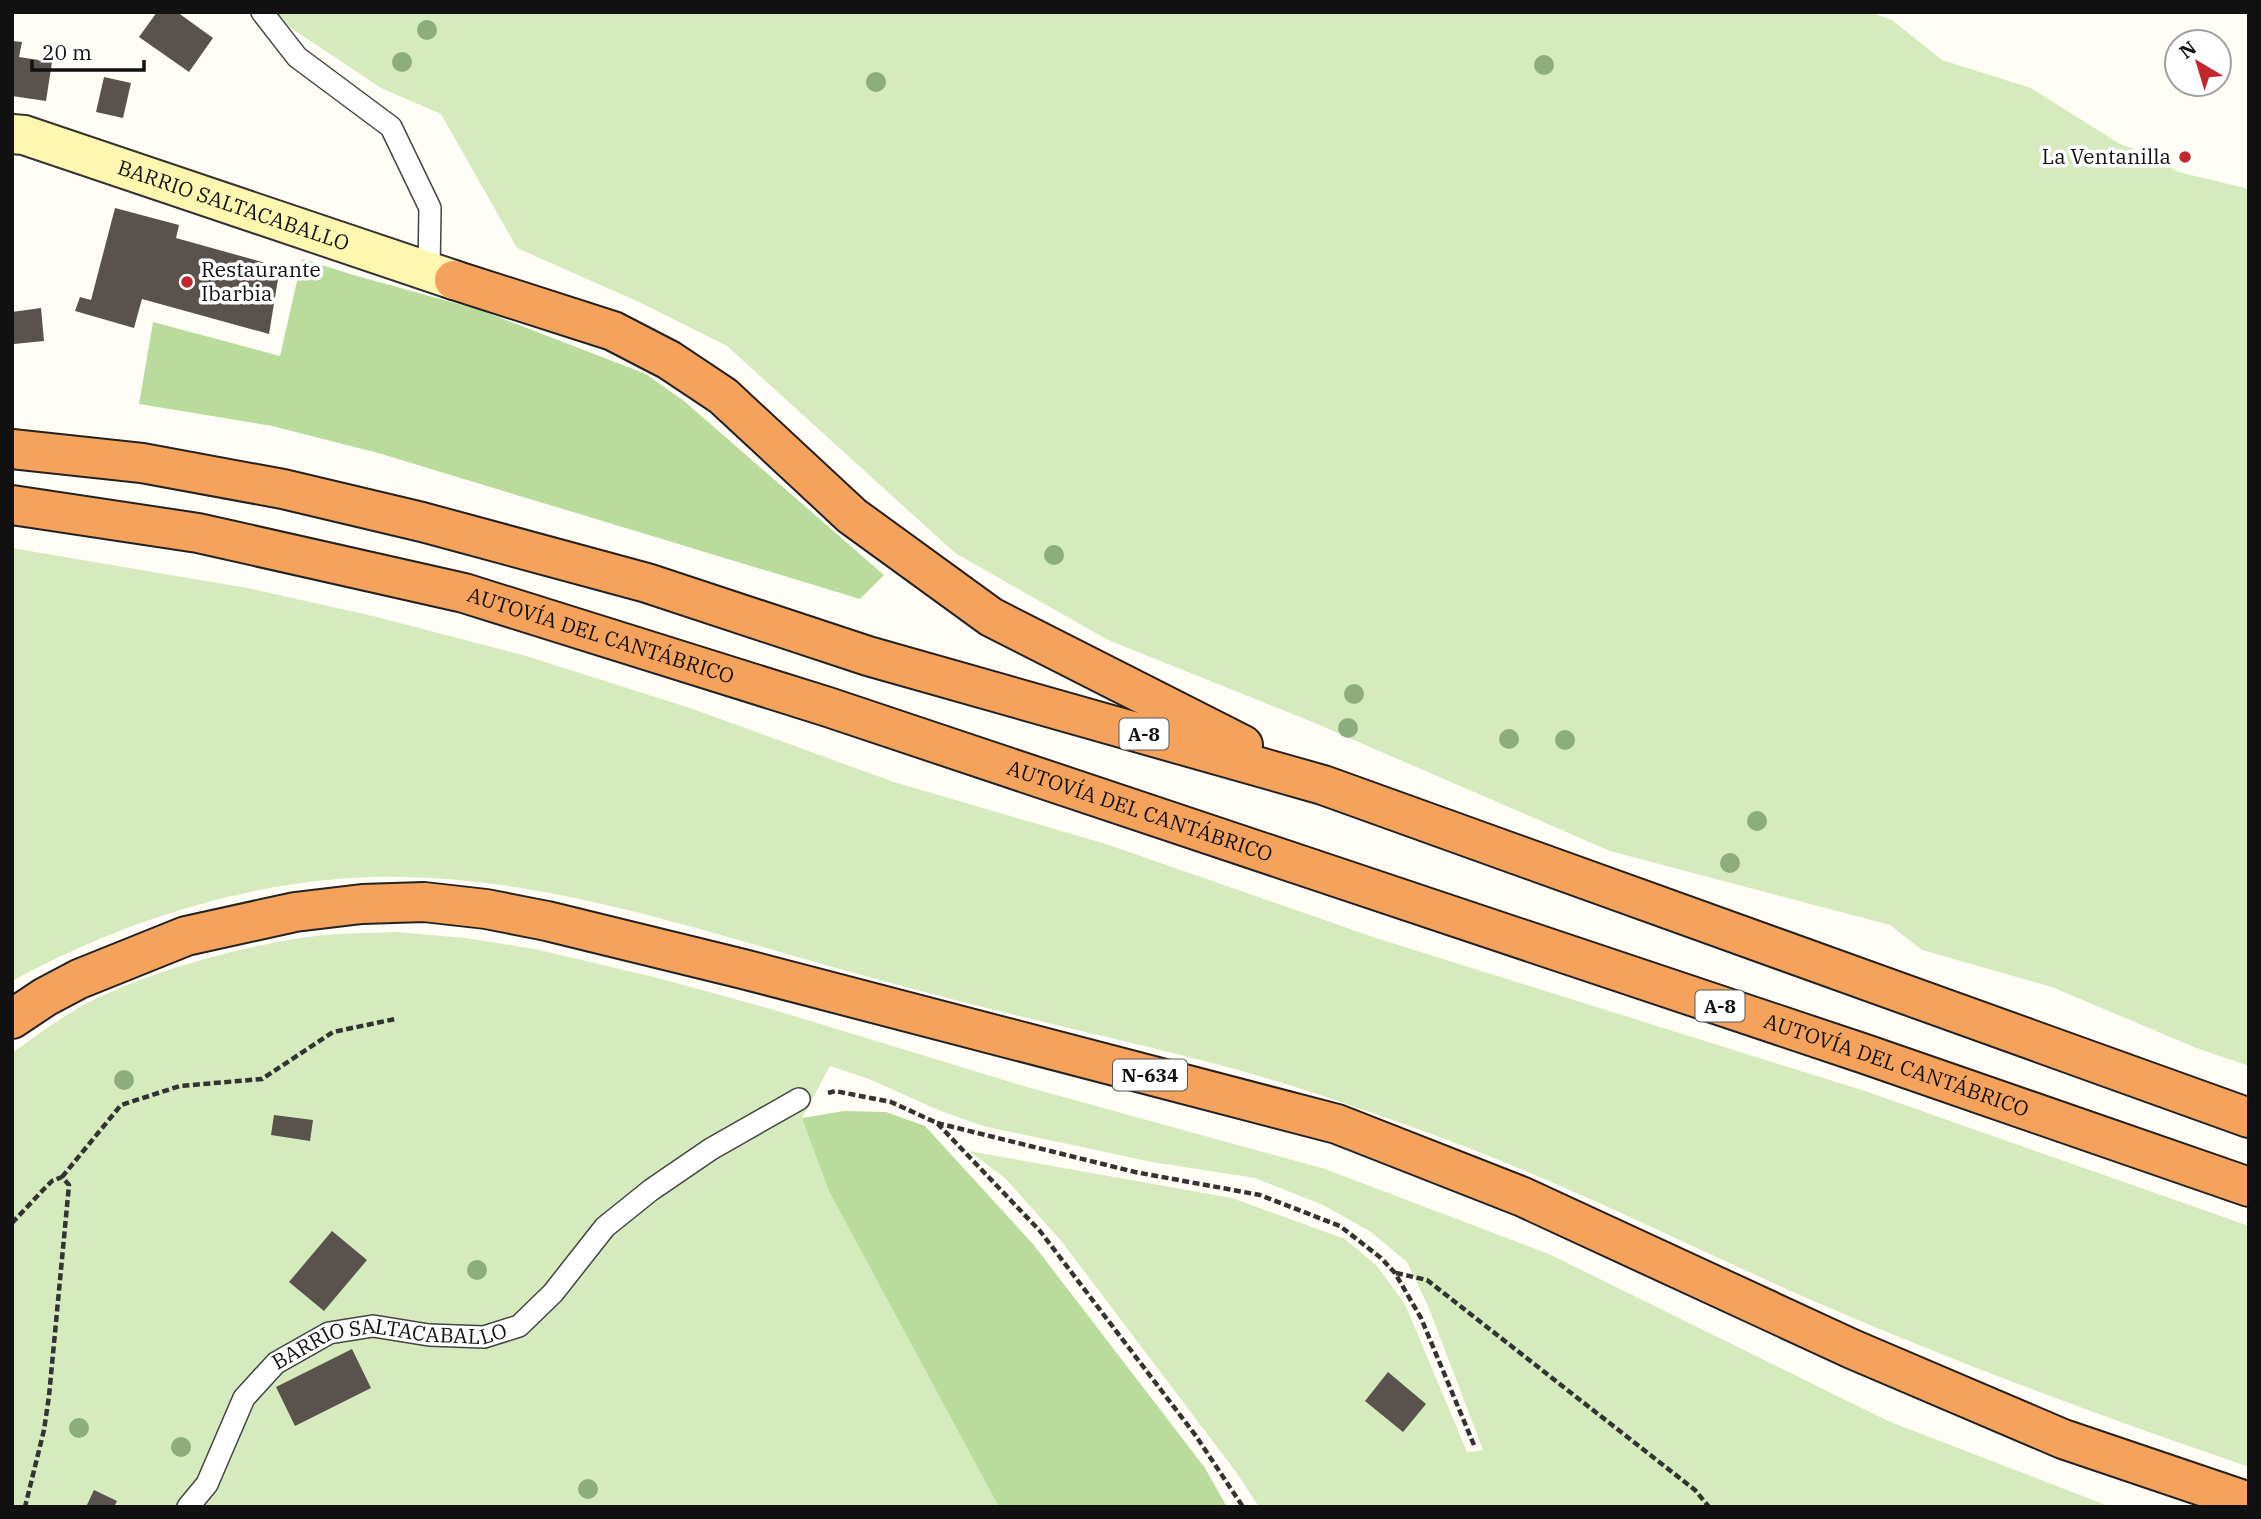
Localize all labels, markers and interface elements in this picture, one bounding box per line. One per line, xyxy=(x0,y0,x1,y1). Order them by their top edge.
scale bar xyxy=(32,28,144,72)
north arrow xyxy=(2163,28,2233,98)
text: N xyxy=(2174,36,2201,64)
text: 20 m xyxy=(42,38,92,66)
place label: La Ventanilla xyxy=(2042,142,2171,170)
marker: La Ventanilla xyxy=(2177,149,2193,165)
street label: BARRIO SALTACABALLO xyxy=(114,153,353,257)
place label: Restaurante Ibarbia xyxy=(201,255,321,307)
marker: Restaurante Ibarbia xyxy=(179,274,195,290)
street label: AUTOVÍA DEL CANTÁBRICO xyxy=(464,580,738,690)
road number: A-8 xyxy=(1120,719,1168,750)
street label: AUTOVÍA DEL CANTÁBRICO xyxy=(1004,753,1277,868)
road number: A-8 xyxy=(1696,990,1744,1022)
street label: AUTOVÍA DEL CANTÁBRICO xyxy=(1760,1006,2033,1123)
road number: N-634 xyxy=(1113,1060,1187,1091)
street label: BARRIO SALTACABALLO xyxy=(267,1311,510,1375)

